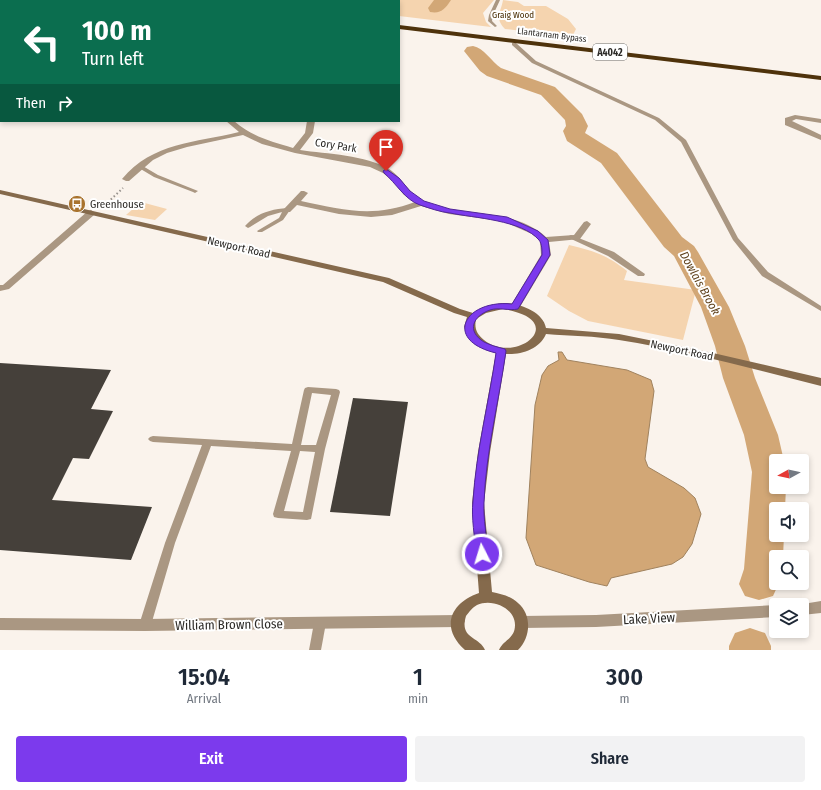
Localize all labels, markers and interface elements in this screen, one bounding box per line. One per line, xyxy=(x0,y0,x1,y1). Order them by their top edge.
park label: Graig Wood xyxy=(492,10,534,20)
text: 100 m xyxy=(82,14,152,47)
icon: left xyxy=(16,16,68,68)
street label: Llantarnam Bypass xyxy=(517,26,587,44)
road number: A4042 xyxy=(593,44,627,60)
text: Turn left xyxy=(82,48,144,70)
icon: right xyxy=(54,92,76,114)
text: Then xyxy=(16,94,46,112)
pin xyxy=(369,130,403,171)
street label: Cory Park xyxy=(314,136,359,155)
icon: arrive xyxy=(375,136,397,158)
bus stop icon: Greenhouse xyxy=(67,194,87,214)
place label: Greenhouse xyxy=(90,198,144,211)
street label: Newport Road xyxy=(206,234,271,261)
water label: Dowlais Brook xyxy=(677,249,723,317)
street label: Newport Road xyxy=(649,338,714,363)
north arrow xyxy=(769,454,809,494)
map controls xyxy=(769,454,809,638)
button: sound xyxy=(769,502,809,542)
position arrow xyxy=(461,533,503,575)
button: search xyxy=(769,550,809,590)
button: layers xyxy=(769,598,809,638)
street label: Lake View xyxy=(623,610,676,627)
street label: William Brown Close xyxy=(175,616,283,633)
text: 15:04 xyxy=(178,663,230,691)
text: 1 xyxy=(413,663,423,691)
text: 300 xyxy=(606,663,643,691)
text: Arrival xyxy=(187,691,221,706)
text: min xyxy=(408,691,428,706)
text: m xyxy=(620,691,630,706)
button: Exit xyxy=(16,736,407,782)
button: Share xyxy=(415,736,805,782)

